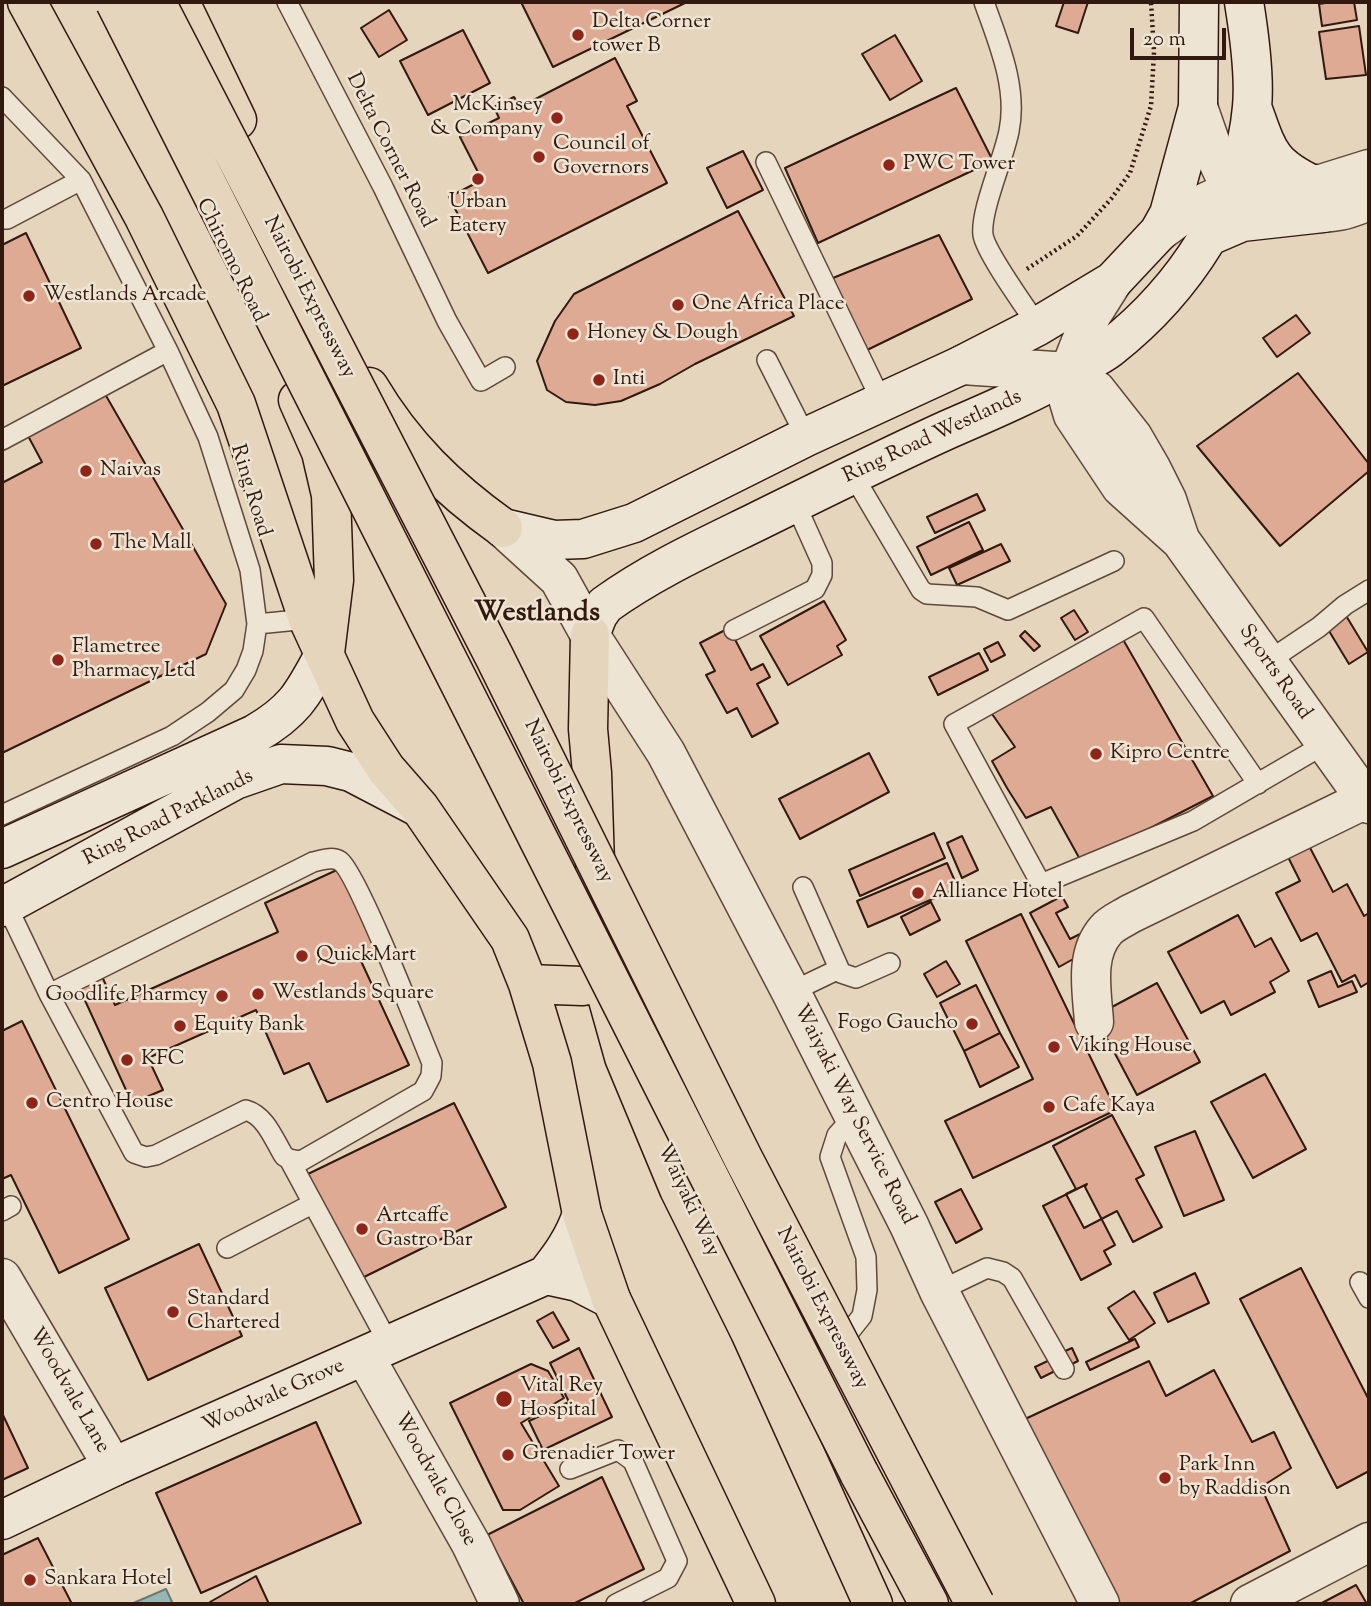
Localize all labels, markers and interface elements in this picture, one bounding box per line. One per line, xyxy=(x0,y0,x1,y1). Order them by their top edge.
place label: Delta Corner tower B xyxy=(592,10,711,60)
scale bar xyxy=(1133,14,1229,58)
text: 20 m xyxy=(1143,25,1186,55)
marker: Delta Corner tower B xyxy=(570,27,586,43)
street label: Delta Corner Road xyxy=(339,69,439,233)
place label: McKinsey & Company xyxy=(430,93,543,143)
marker: McKinsey & Company xyxy=(549,110,565,126)
place label: Council of Governors xyxy=(553,132,650,182)
marker: Council of Governors xyxy=(531,149,547,165)
place label: PWC Tower xyxy=(903,152,1015,178)
marker: PWC Tower xyxy=(881,157,897,173)
marker: Urban Eatery xyxy=(470,171,486,187)
place label: Urban Eatery xyxy=(449,190,507,240)
street label: Chiromo Road xyxy=(189,195,271,327)
street label: Nairobi Expressway xyxy=(256,213,360,383)
place label: Westlands Arcade xyxy=(43,283,207,309)
marker: Westlands Arcade xyxy=(21,288,37,304)
place label: One Africa Place xyxy=(692,292,844,318)
marker: One Africa Place xyxy=(670,297,686,313)
place label: Honey & Dough xyxy=(587,321,739,347)
marker: Honey & Dough xyxy=(565,326,581,342)
place label: Inti xyxy=(613,367,645,393)
marker: Inti xyxy=(591,372,607,388)
street label: Ring Road Westlands xyxy=(840,386,1026,490)
street label: Ring Road xyxy=(223,442,275,540)
place label: Naivas xyxy=(100,458,161,484)
marker: Naivas xyxy=(78,463,94,479)
place label: The Mall xyxy=(110,531,192,557)
marker: The Mall xyxy=(88,536,104,552)
district label: Westlands xyxy=(474,598,600,632)
street label: Sports Road xyxy=(1232,620,1316,726)
place label: Flametree Pharmacy Ltd xyxy=(72,635,196,685)
marker: Flametree Pharmacy Ltd xyxy=(50,652,66,668)
street label: Nairobi Expressway xyxy=(517,716,617,888)
place label: Kipro Centre xyxy=(1110,741,1230,767)
marker: Kipro Centre xyxy=(1088,746,1104,762)
street label: Ring Road Parklands xyxy=(80,765,258,873)
place label: Alliance Hotel xyxy=(932,880,1063,906)
marker: Alliance Hotel xyxy=(910,885,926,901)
place label: QuickMart xyxy=(316,943,416,969)
marker: QuickMart xyxy=(294,948,310,964)
place label: Westlands Square xyxy=(272,981,434,1007)
place label: Goodlife Pharmcy xyxy=(45,983,208,1009)
marker: Westlands Square xyxy=(250,986,266,1002)
marker: Goodlife Pharmcy xyxy=(214,988,230,1004)
street label: Waiyaki Way Service Road xyxy=(786,1001,920,1229)
place label: Fogo Gaucho xyxy=(837,1011,958,1037)
place label: Equity Bank xyxy=(194,1013,305,1039)
marker: Fogo Gaucho xyxy=(964,1016,980,1032)
marker: Equity Bank xyxy=(172,1018,188,1034)
place label: Viking House xyxy=(1068,1034,1192,1060)
marker: Viking House xyxy=(1046,1039,1062,1055)
place label: KFC xyxy=(141,1047,185,1073)
marker: KFC xyxy=(119,1052,135,1068)
place label: Centro House xyxy=(46,1090,174,1116)
place label: Cafe Kaya xyxy=(1063,1094,1155,1120)
marker: Centro House xyxy=(24,1095,40,1111)
marker: Cafe Kaya xyxy=(1041,1099,1057,1115)
street label: Waiyaki Way xyxy=(650,1141,724,1261)
place label: Artcaffe Gastro Bar xyxy=(376,1204,473,1254)
marker: Artcaffe Gastro Bar xyxy=(354,1221,370,1237)
street label: Nairobi Expressway xyxy=(769,1224,873,1394)
place label: Standard Chartered xyxy=(187,1287,280,1337)
marker: Standard Chartered xyxy=(165,1304,181,1320)
street label: Woodvale Lane xyxy=(22,1324,114,1458)
street label: Woodvale Grove xyxy=(199,1354,349,1440)
place label: Vital Rey Hospital xyxy=(520,1374,603,1424)
marker: Vital Rey Hospital xyxy=(494,1389,514,1409)
street label: Woodvale Close xyxy=(387,1409,481,1551)
place label: Grenadier Tower xyxy=(522,1442,675,1468)
marker: Grenadier Tower xyxy=(500,1447,516,1463)
place label: Park Inn by Raddison xyxy=(1179,1453,1291,1503)
marker: Park Inn by Raddison xyxy=(1157,1470,1173,1486)
place label: Sankara Hotel xyxy=(44,1567,172,1593)
marker: Sankara Hotel xyxy=(22,1572,38,1588)

